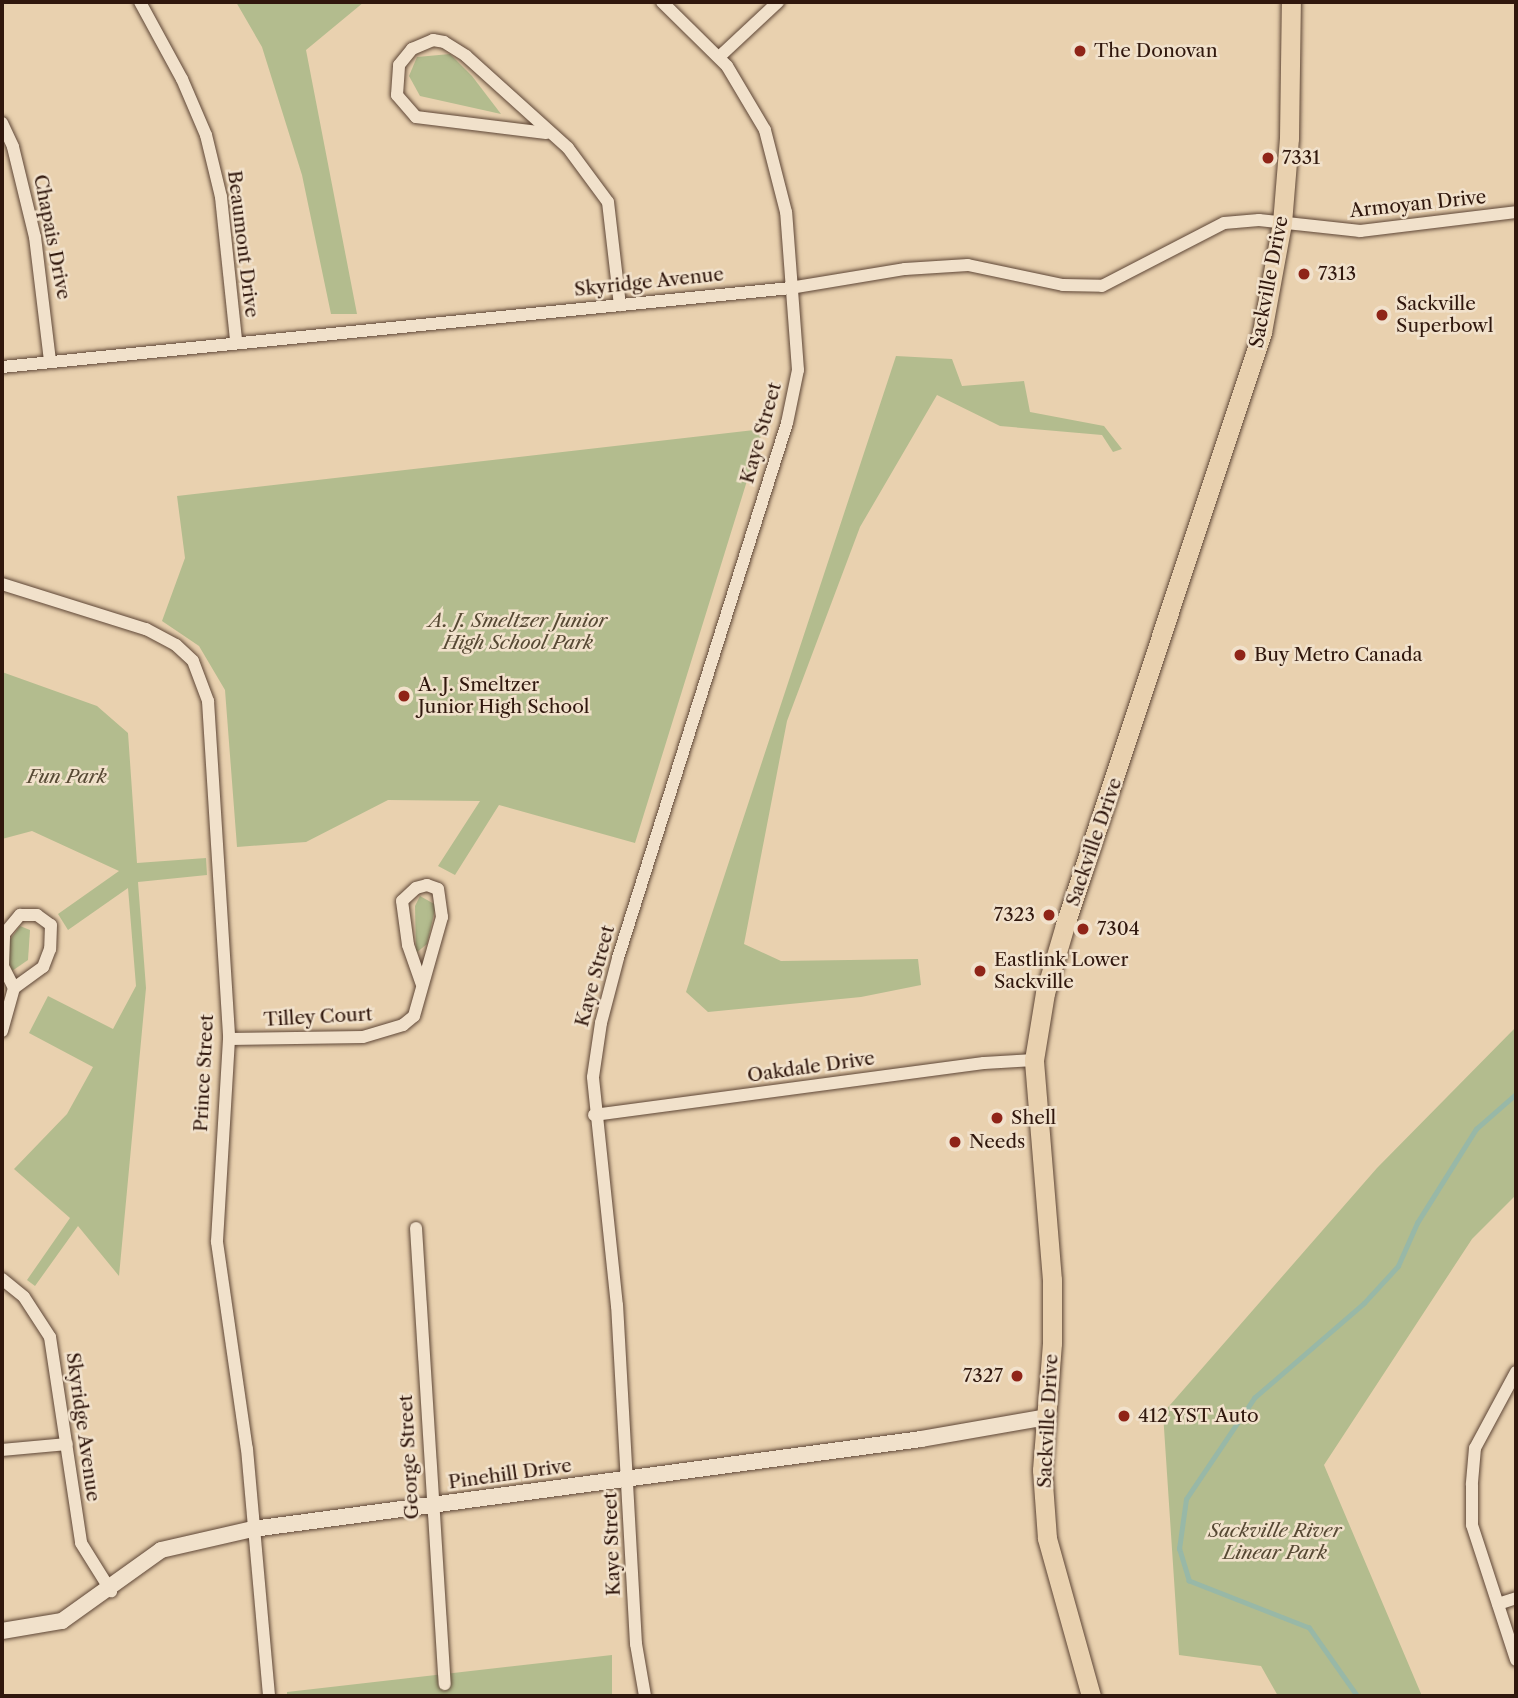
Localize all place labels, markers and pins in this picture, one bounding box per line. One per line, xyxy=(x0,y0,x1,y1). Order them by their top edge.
place label: The Donovan xyxy=(1094,40,1218,62)
marker: The Donovan xyxy=(1072,43,1088,59)
place label: 7331 xyxy=(1282,147,1320,169)
marker: 7331 xyxy=(1260,150,1276,166)
place label: 7313 xyxy=(1318,263,1356,285)
marker: 7313 xyxy=(1296,266,1312,282)
place label: Sackville Superbowl xyxy=(1396,293,1493,337)
marker: Sackville Superbowl xyxy=(1374,307,1390,323)
place label: Buy Metro Canada xyxy=(1254,644,1423,666)
marker: Buy Metro Canada xyxy=(1232,647,1248,663)
place label: A. J. Smeltzer Junior High School xyxy=(418,674,590,718)
marker: A. J. Smeltzer Junior High School xyxy=(396,688,412,704)
place label: 7323 xyxy=(994,904,1035,926)
marker: 7323 xyxy=(1041,907,1057,923)
place label: 7304 xyxy=(1097,918,1140,940)
marker: 7304 xyxy=(1075,921,1091,937)
place label: Eastlink Lower Sackville xyxy=(994,949,1129,993)
marker: Eastlink Lower Sackville xyxy=(972,963,988,979)
place label: Shell xyxy=(1011,1107,1056,1129)
marker: Shell xyxy=(989,1110,1005,1126)
place label: Needs xyxy=(969,1131,1025,1153)
marker: Needs xyxy=(947,1134,963,1150)
place label: 7327 xyxy=(963,1365,1003,1387)
marker: 7327 xyxy=(1009,1368,1025,1384)
place label: 412 YST Auto xyxy=(1138,1405,1261,1427)
marker: 412 YST Auto xyxy=(1116,1408,1132,1424)

